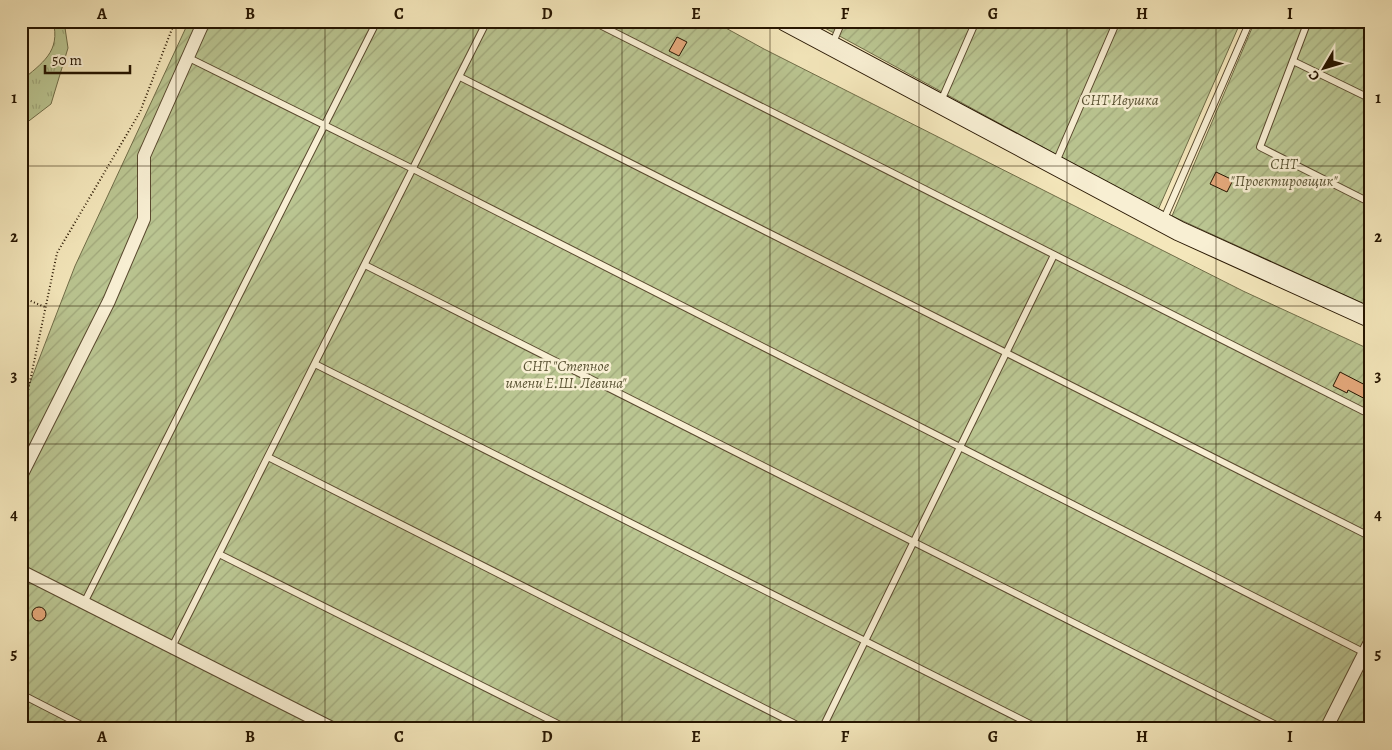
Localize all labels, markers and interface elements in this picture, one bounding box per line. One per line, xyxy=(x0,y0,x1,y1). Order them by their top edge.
text: A xyxy=(96,3,108,25)
text: B xyxy=(245,3,255,25)
text: C xyxy=(394,3,404,25)
text: D xyxy=(541,3,553,25)
text: E xyxy=(691,3,701,25)
text: F xyxy=(841,3,850,25)
text: G xyxy=(988,3,998,25)
text: H xyxy=(1136,3,1148,25)
text: I xyxy=(1287,3,1293,25)
scale bar xyxy=(45,42,130,74)
north arrow xyxy=(1300,42,1350,92)
text: 50 m xyxy=(52,50,82,70)
text: С xyxy=(1304,66,1324,85)
text: 1 xyxy=(11,87,17,109)
text: 1 xyxy=(1375,87,1381,109)
park label: СНТ Ивушка xyxy=(1081,90,1159,110)
park label: СНТ "Проектировщик" xyxy=(1230,154,1338,191)
text: 2 xyxy=(10,226,18,248)
text: 2 xyxy=(1374,226,1382,248)
park label: СНТ "Степное имени Е.Ш. Левина" xyxy=(506,356,627,393)
text: 3 xyxy=(11,365,18,387)
text: 3 xyxy=(1375,365,1382,387)
text: 4 xyxy=(10,504,18,526)
text: 4 xyxy=(1374,504,1382,526)
text: 5 xyxy=(11,643,18,665)
text: 5 xyxy=(1375,643,1382,665)
text: A xyxy=(96,726,108,748)
text: B xyxy=(245,726,255,748)
text: C xyxy=(394,726,404,748)
text: D xyxy=(541,726,553,748)
text: E xyxy=(691,726,701,748)
text: F xyxy=(841,726,850,748)
text: G xyxy=(988,726,998,748)
text: H xyxy=(1136,726,1148,748)
text: I xyxy=(1287,726,1293,748)

